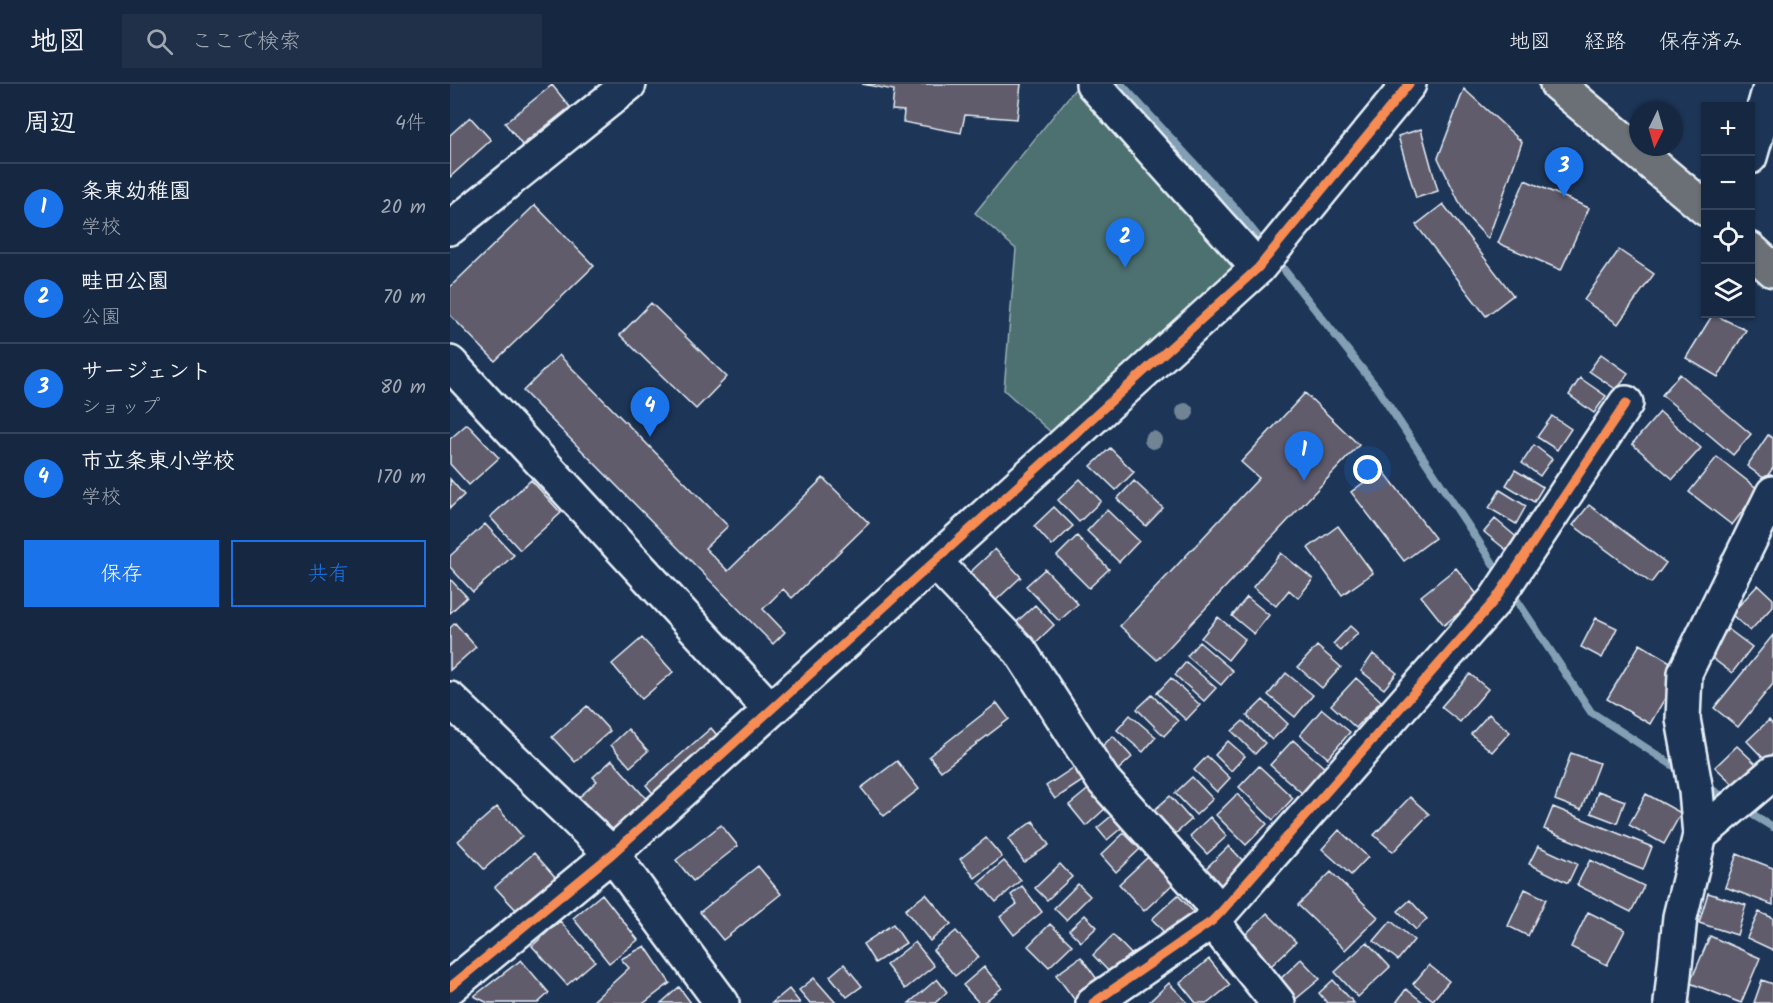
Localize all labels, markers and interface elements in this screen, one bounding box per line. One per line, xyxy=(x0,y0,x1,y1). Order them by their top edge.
search box xyxy=(122,14,542,68)
text: 地図 xyxy=(30,20,86,65)
icon: search xyxy=(143,25,176,58)
text: ここで検索 xyxy=(191,25,301,60)
text: 地図 xyxy=(1509,26,1551,59)
text: 経路 xyxy=(1584,26,1626,59)
text: 保存済み xyxy=(1659,26,1743,59)
north arrow xyxy=(1629,102,1683,156)
map controls xyxy=(1701,102,1755,318)
button: + xyxy=(1701,102,1755,156)
text: 周辺 xyxy=(24,103,76,145)
text: 4件 xyxy=(395,108,426,140)
pin: 3 xyxy=(1544,147,1584,197)
button: − xyxy=(1701,156,1755,210)
text: 条東幼稚園 xyxy=(81,175,191,210)
text: 1 xyxy=(40,192,47,224)
text: 20 m xyxy=(380,192,426,224)
button: locate xyxy=(1701,210,1755,264)
text: 学校 xyxy=(81,212,121,244)
pin: 2 xyxy=(1106,218,1144,268)
button: layers xyxy=(1701,264,1755,318)
text: 畦田公園 xyxy=(81,265,169,300)
text: 2 xyxy=(38,282,49,314)
text: 70 m xyxy=(383,282,426,314)
text: 公園 xyxy=(81,302,121,334)
text: サージェント xyxy=(81,355,212,390)
text: 3 xyxy=(38,372,49,404)
text: 80 m xyxy=(380,372,426,404)
pin: 4 xyxy=(630,388,670,437)
text: ショップ xyxy=(81,392,160,424)
pin: 1 xyxy=(1284,432,1324,481)
text: 市立条東小学校 xyxy=(81,445,235,480)
your location xyxy=(1353,455,1382,484)
text: 4 xyxy=(38,462,49,494)
text: 170 m xyxy=(377,462,426,494)
text: 学校 xyxy=(81,482,121,514)
button: 保存 xyxy=(24,540,219,607)
button: 共有 xyxy=(231,540,426,607)

